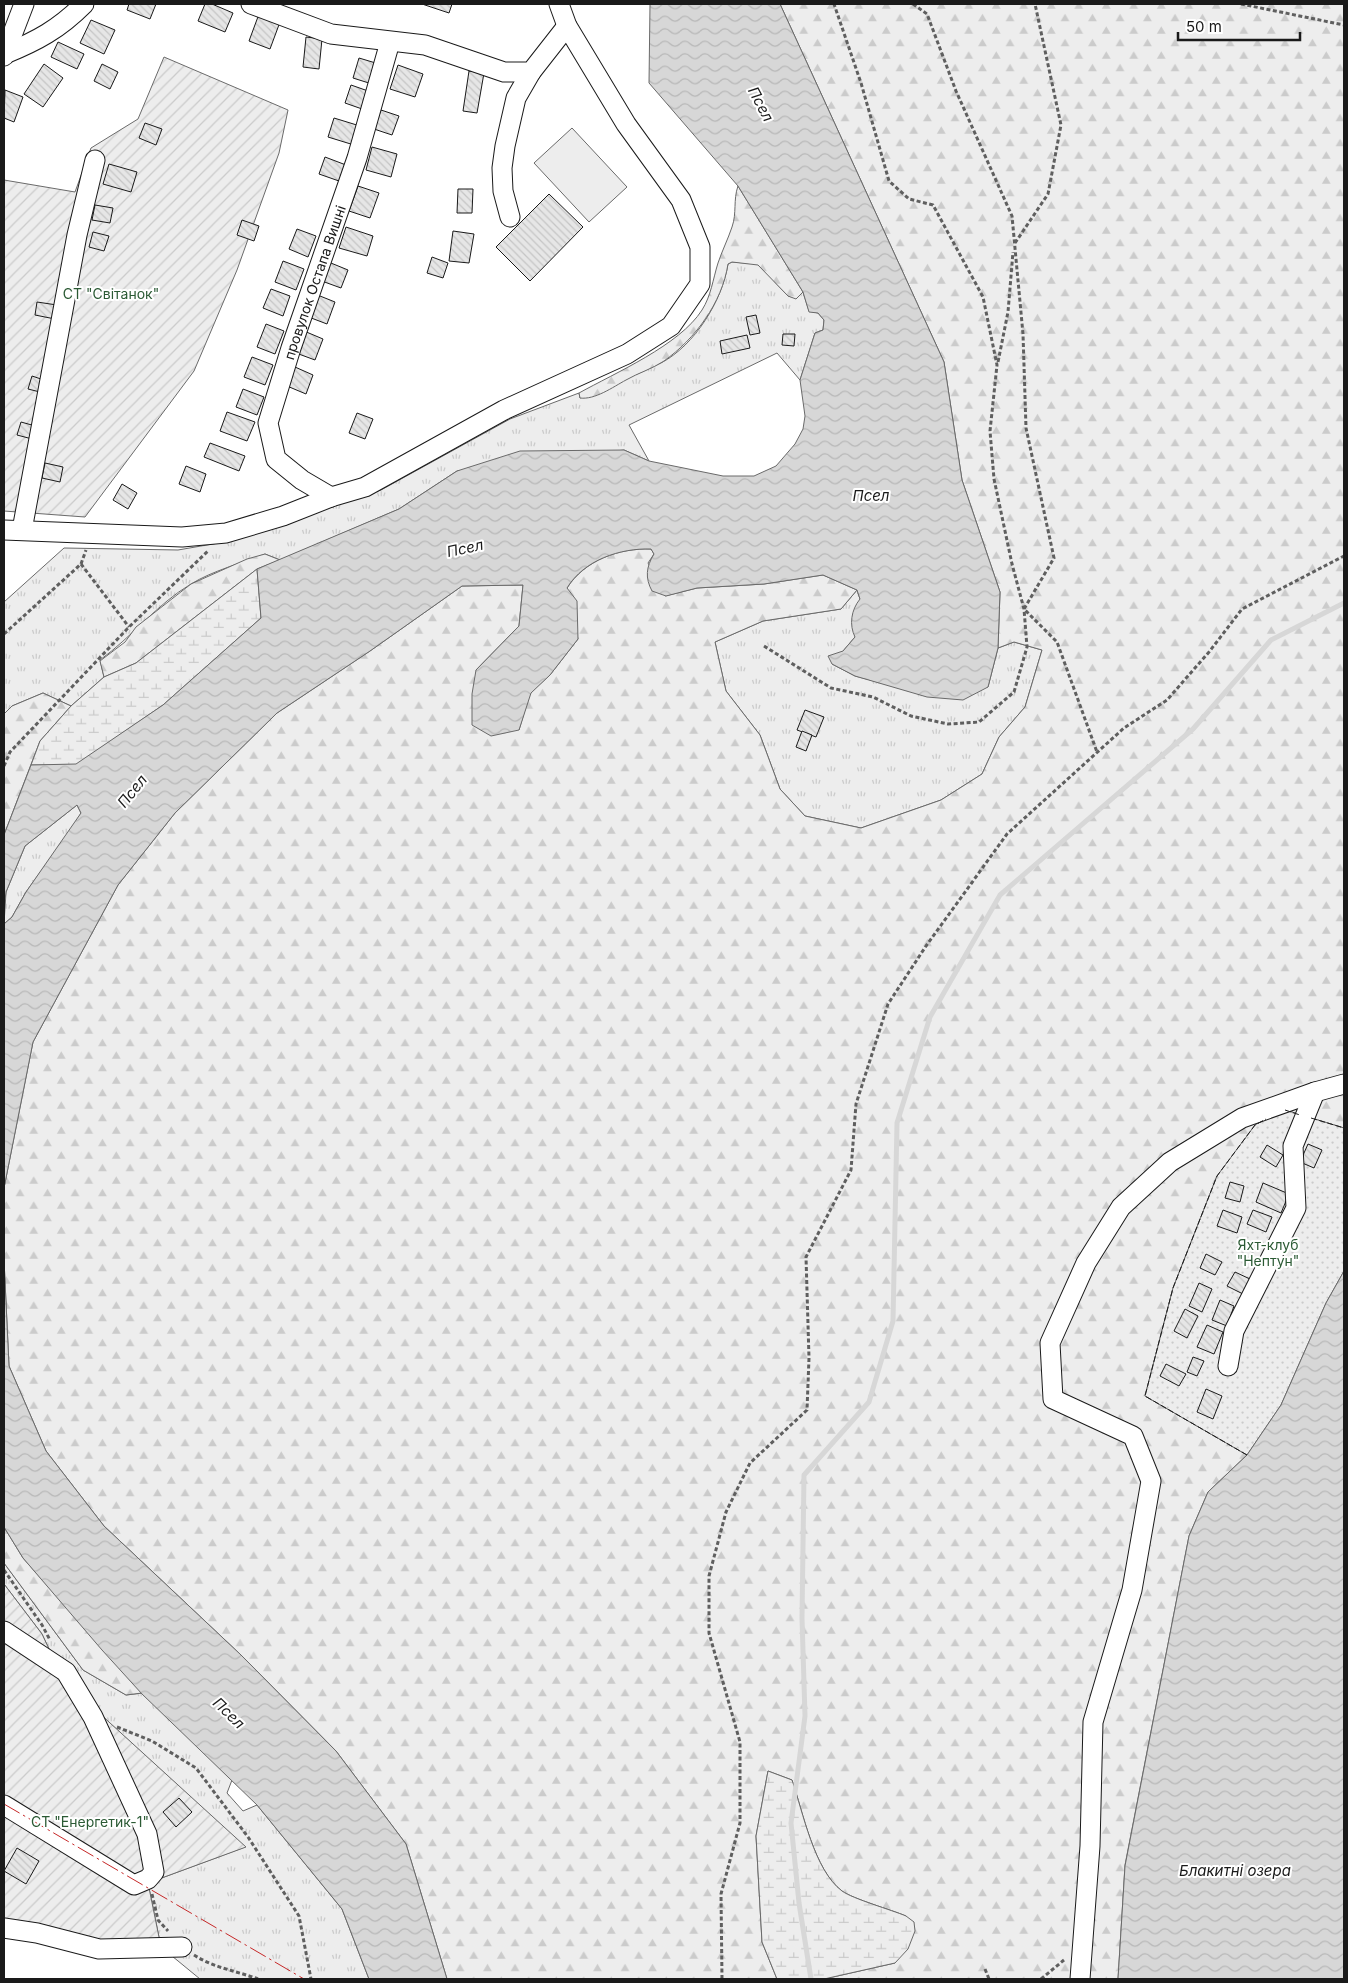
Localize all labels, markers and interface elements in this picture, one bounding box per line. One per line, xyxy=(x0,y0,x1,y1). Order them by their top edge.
scale bar xyxy=(1178,10,1300,42)
text: 50 m xyxy=(1186,17,1222,36)
water label: Псел xyxy=(744,83,778,125)
street label: провулок Остапа Вишні xyxy=(280,203,348,361)
park label: СТ "Світанок" xyxy=(63,285,159,302)
water label: Псел xyxy=(853,486,890,505)
water label: Псел xyxy=(445,535,485,561)
water label: Псел xyxy=(113,770,151,811)
park label: Яхт-клуб "Нептун" xyxy=(1237,1236,1299,1269)
water label: Псел xyxy=(209,1693,249,1733)
park label: СТ "Енергетик-1" xyxy=(31,1813,149,1830)
water label: Блакитні озера xyxy=(1179,1861,1291,1880)

